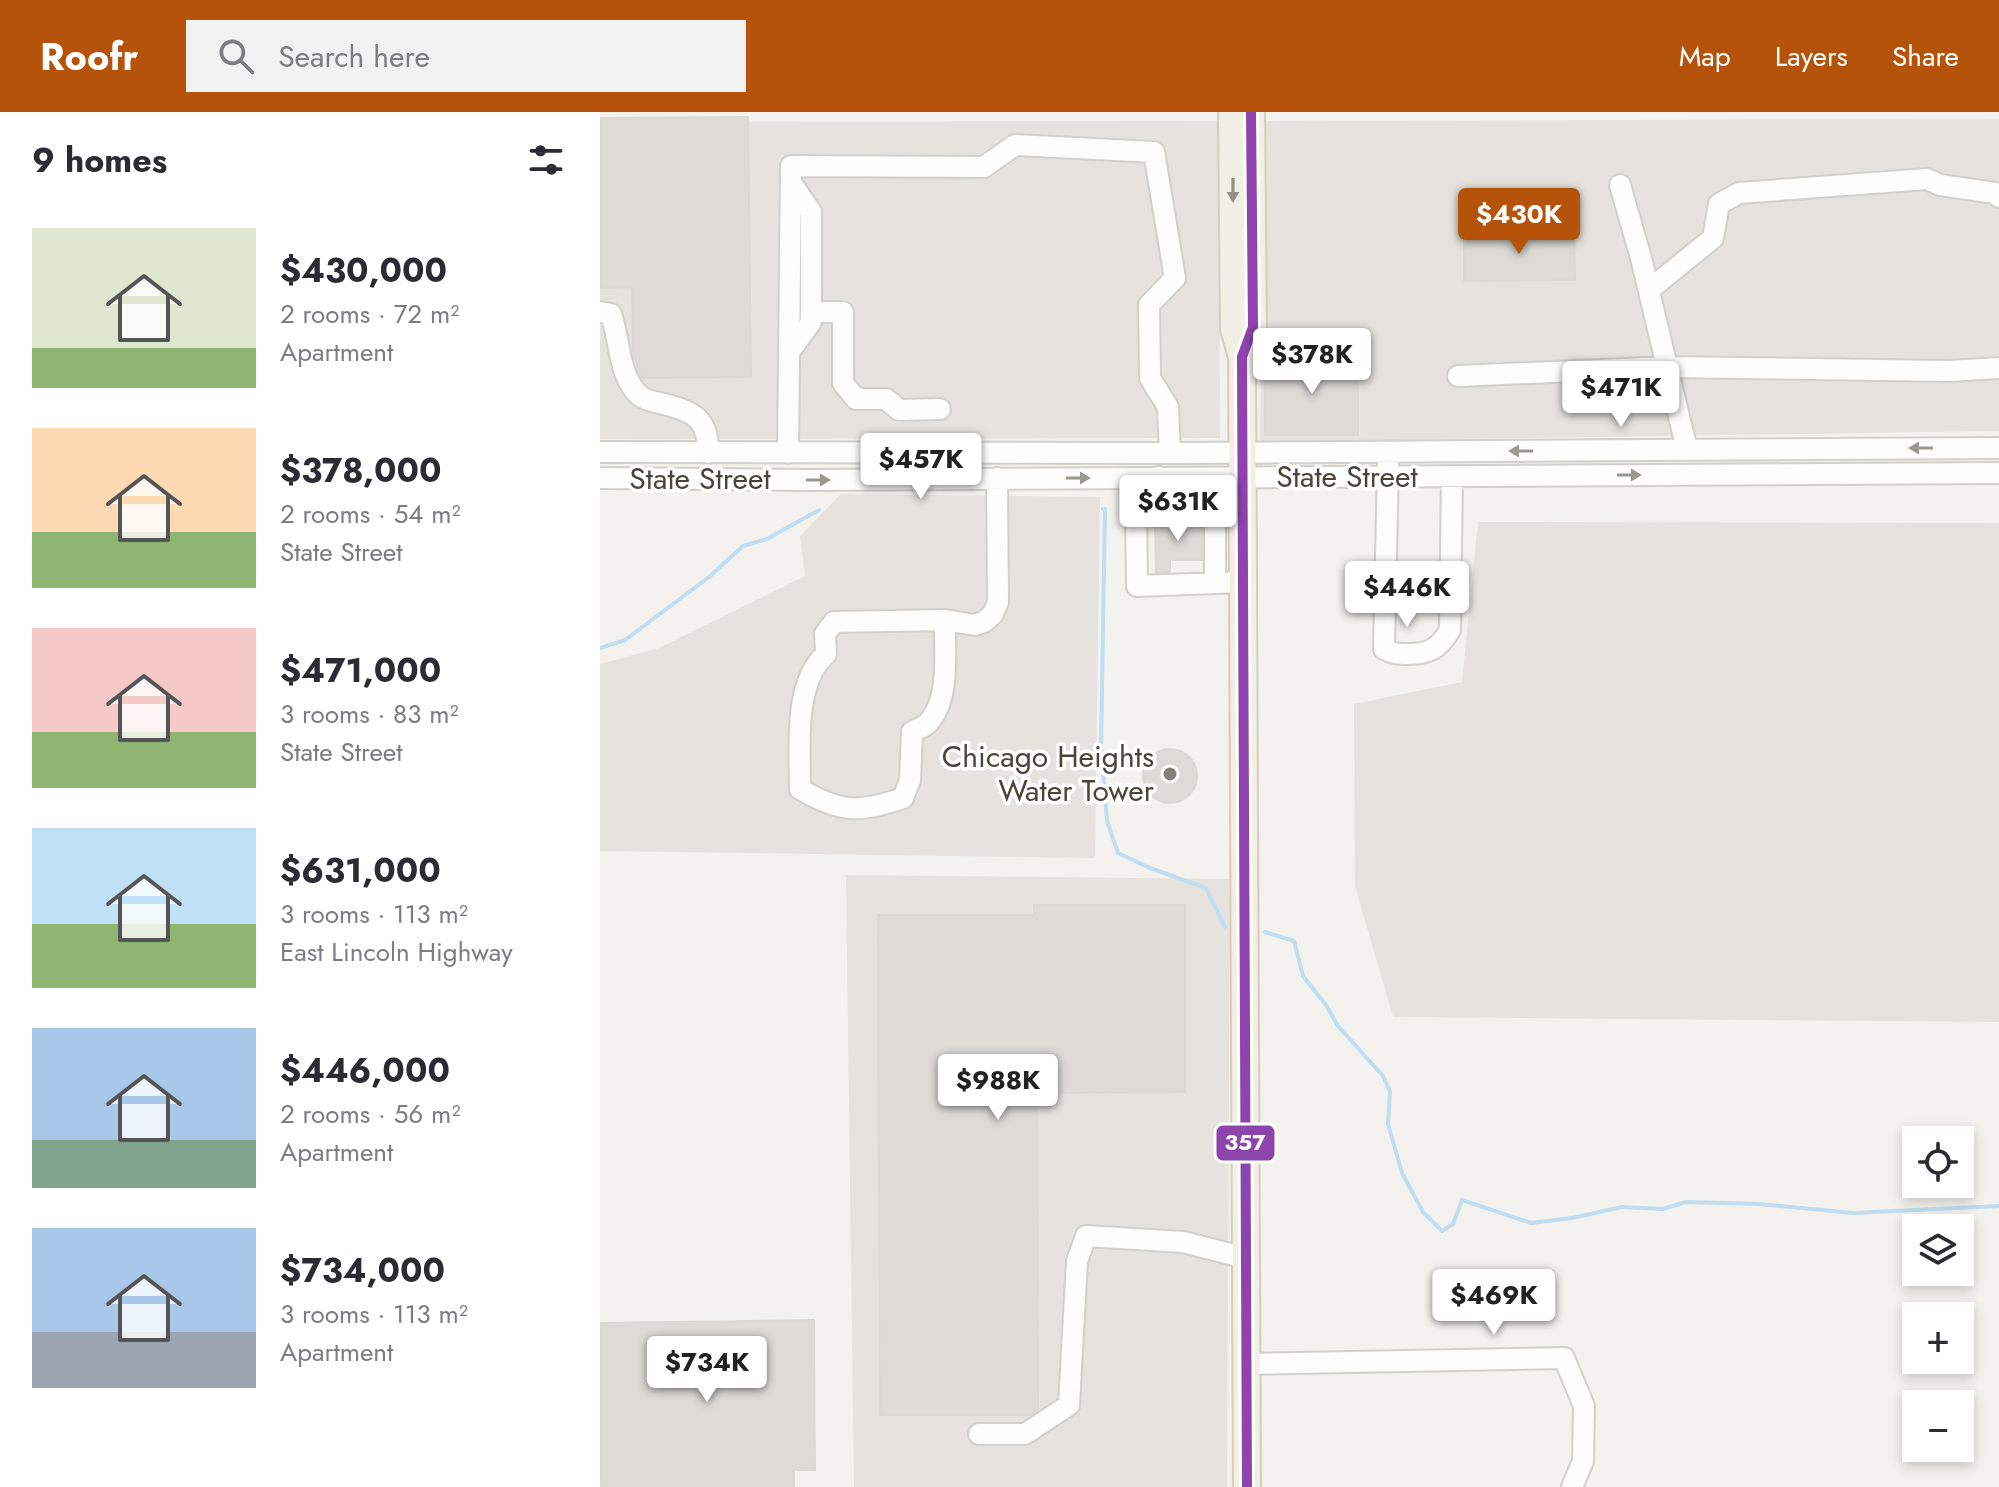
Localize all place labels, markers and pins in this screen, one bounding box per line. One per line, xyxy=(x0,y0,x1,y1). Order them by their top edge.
pin: $430K xyxy=(1463,188,1575,256)
pin: $378K xyxy=(1256,328,1368,396)
pin: $471K xyxy=(1565,361,1677,429)
pin: $457K xyxy=(865,433,977,501)
pin: $631K xyxy=(1122,475,1234,543)
pin: $446K xyxy=(1351,561,1463,629)
place label: Chicago Heights Water Tower xyxy=(942,735,1155,812)
marker: Chicago Heights Water Tower xyxy=(1161,765,1179,783)
pin: $988K xyxy=(942,1054,1054,1122)
pin: $469K xyxy=(1438,1269,1550,1337)
pin: $734K xyxy=(651,1336,763,1404)

